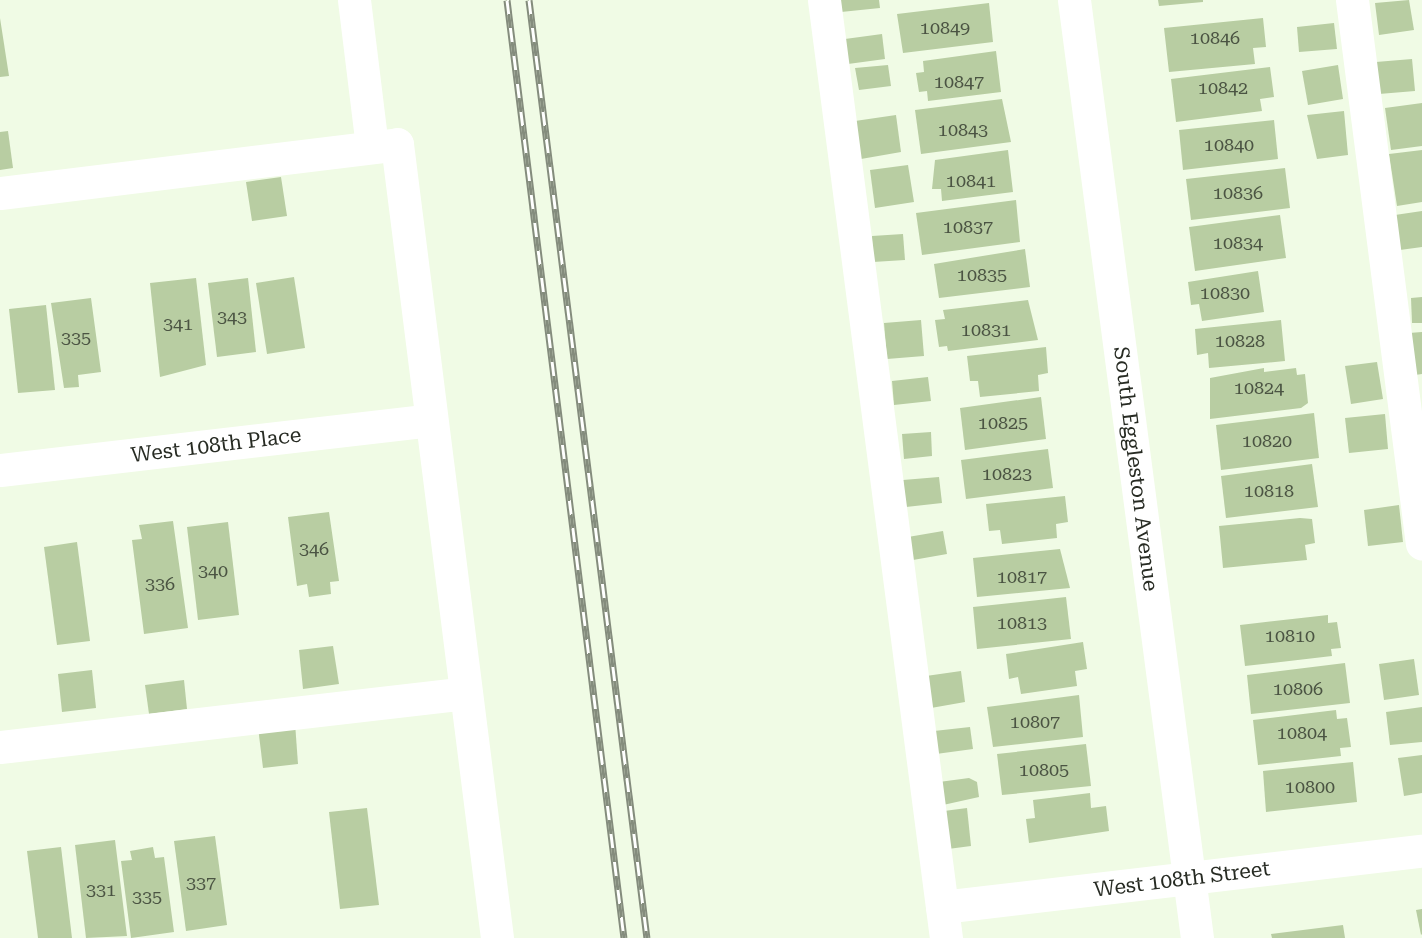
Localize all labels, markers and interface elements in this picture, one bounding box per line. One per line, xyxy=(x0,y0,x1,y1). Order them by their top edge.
house number: 10849 xyxy=(920,17,970,39)
house number: 10846 xyxy=(1190,27,1240,49)
house number: 10847 xyxy=(934,71,984,93)
house number: 10842 xyxy=(1198,77,1248,99)
house number: 10843 xyxy=(938,119,988,141)
house number: 10840 xyxy=(1204,134,1254,156)
house number: 10841 xyxy=(946,170,996,192)
house number: 10836 xyxy=(1213,182,1263,204)
house number: 10837 xyxy=(943,216,993,238)
house number: 10834 xyxy=(1213,232,1263,254)
house number: 10835 xyxy=(957,264,1007,286)
house number: 10830 xyxy=(1200,282,1250,304)
house number: 343 xyxy=(217,306,247,328)
house number: 341 xyxy=(163,313,193,335)
house number: 10831 xyxy=(961,319,1011,341)
house number: 335 xyxy=(61,327,91,349)
house number: 10828 xyxy=(1215,330,1265,352)
street label: South Eggleston Avenue xyxy=(1108,345,1164,593)
house number: 10824 xyxy=(1234,377,1284,399)
house number: 10825 xyxy=(978,412,1028,434)
street label: West 108th Place xyxy=(129,422,303,468)
house number: 10820 xyxy=(1242,430,1292,452)
house number: 10823 xyxy=(982,463,1032,485)
house number: 10818 xyxy=(1244,480,1294,502)
house number: 346 xyxy=(299,538,329,560)
house number: 340 xyxy=(198,560,228,582)
house number: 10817 xyxy=(997,566,1047,588)
house number: 336 xyxy=(145,573,175,595)
house number: 10813 xyxy=(997,612,1047,634)
house number: 10810 xyxy=(1265,625,1315,647)
house number: 10806 xyxy=(1273,678,1323,700)
house number: 10807 xyxy=(1010,711,1060,733)
house number: 10804 xyxy=(1277,722,1327,744)
house number: 10805 xyxy=(1019,759,1069,781)
house number: 10800 xyxy=(1285,776,1335,798)
street label: West 108th Street xyxy=(1092,856,1272,902)
house number: 337 xyxy=(186,872,216,894)
house number: 331 xyxy=(86,879,116,901)
house number: 335 xyxy=(132,886,162,908)

